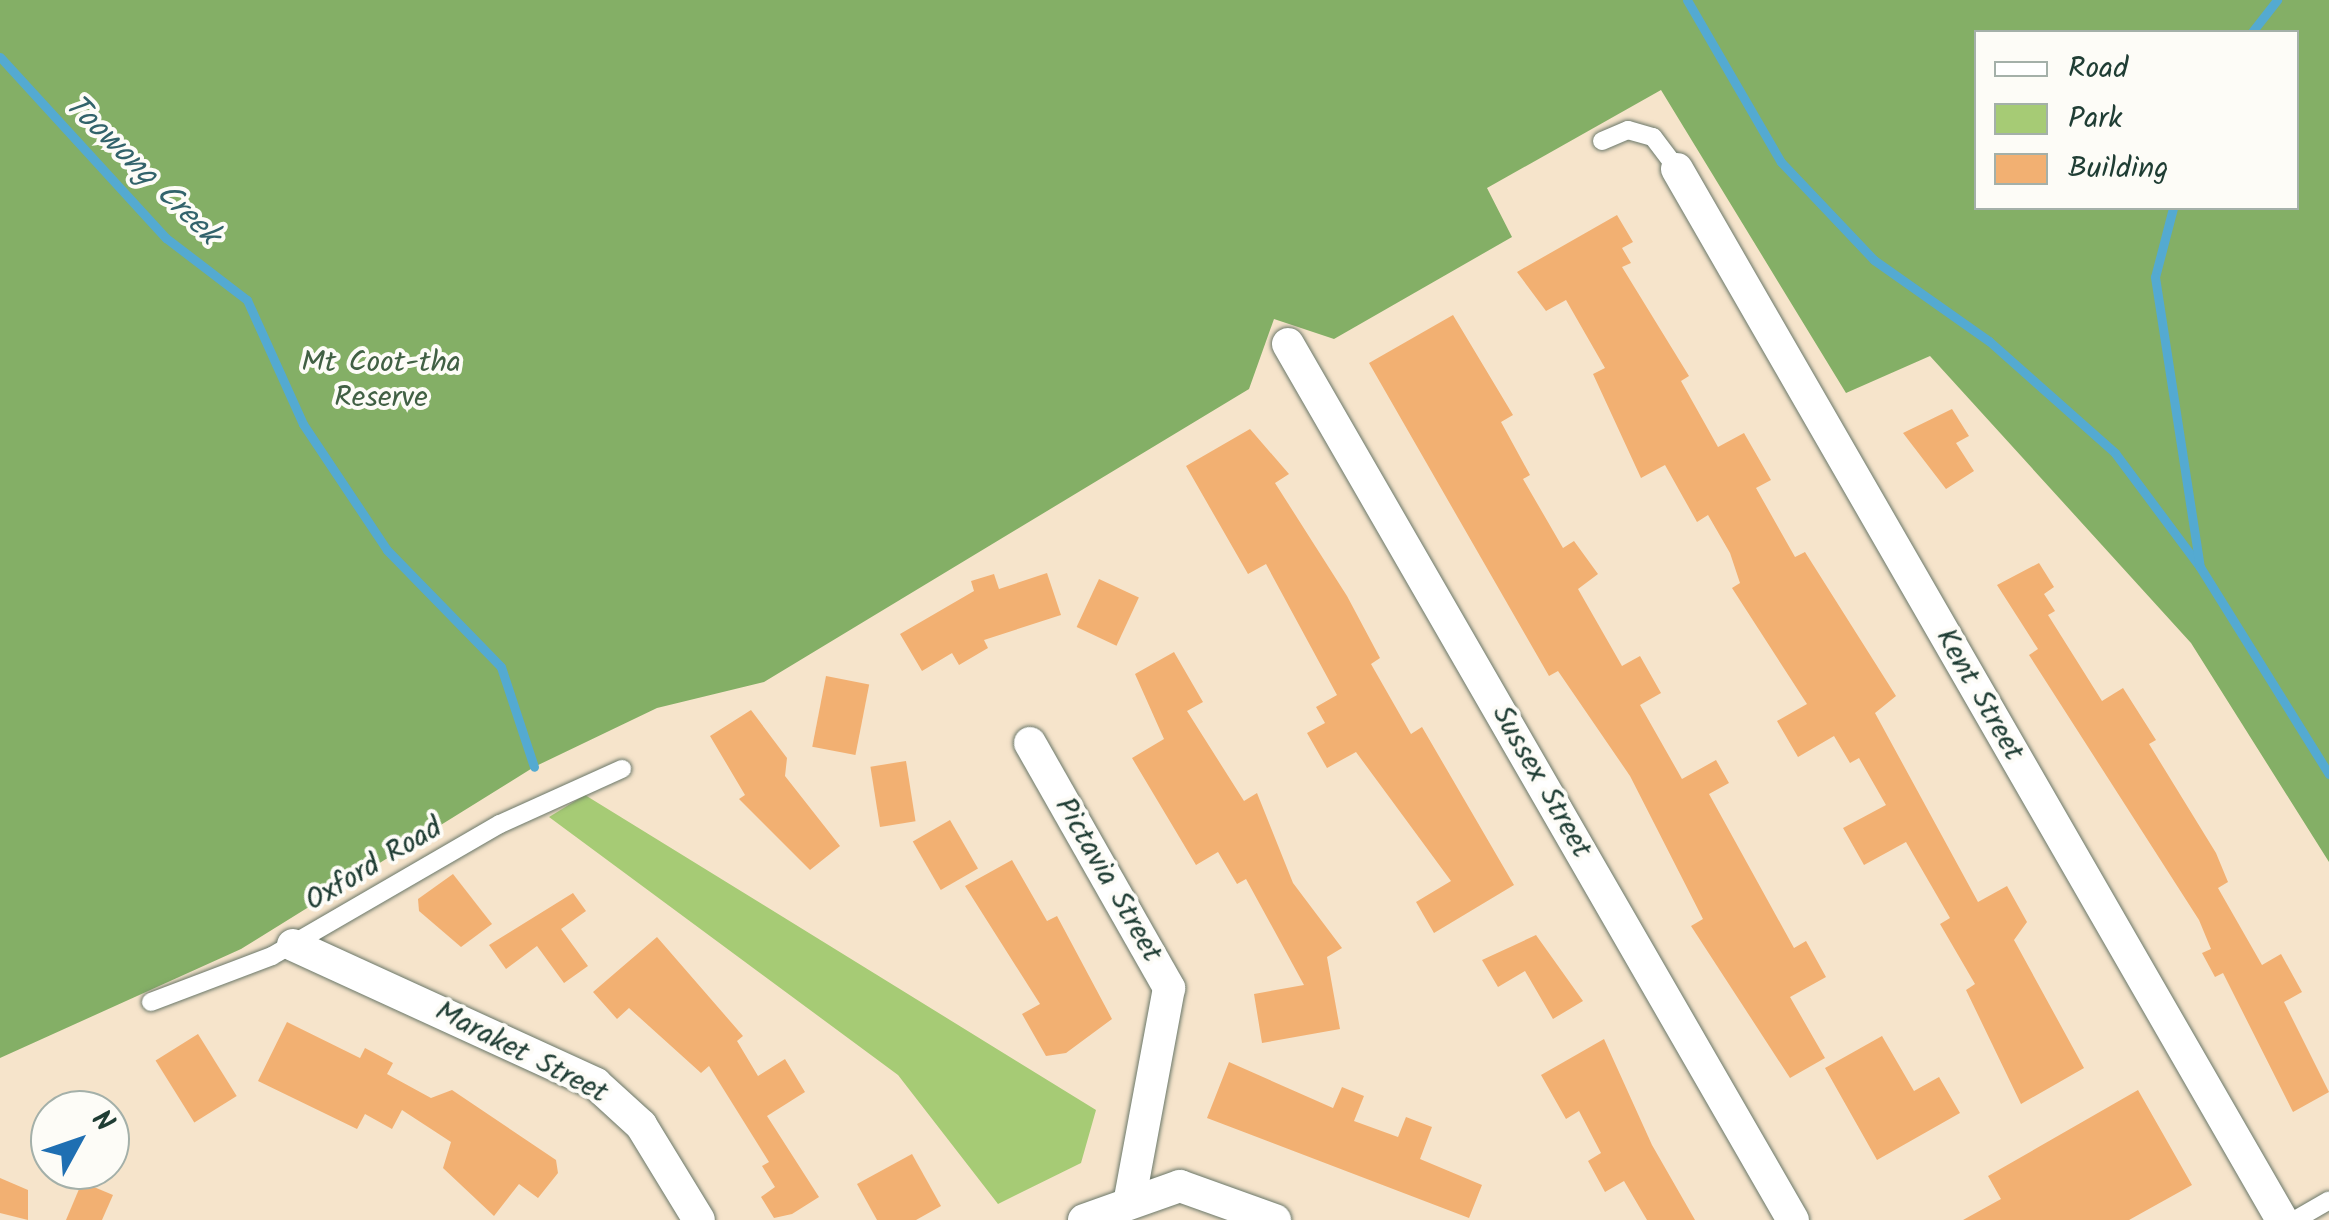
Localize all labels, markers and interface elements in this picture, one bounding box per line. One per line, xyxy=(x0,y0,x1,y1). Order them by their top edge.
legend xyxy=(1974,30,2299,210)
text: Road xyxy=(2068,45,2128,93)
water label: Toowong Creek xyxy=(55,87,227,255)
text: Park xyxy=(2068,95,2122,143)
text: Building xyxy=(2068,145,2168,193)
park label: Mt Coot-tha Reserve xyxy=(301,345,461,416)
street label: Kent Street xyxy=(1927,622,2031,768)
street label: Sussex Street xyxy=(1483,699,1599,865)
street label: Pictavia Street xyxy=(1046,791,1170,969)
street label: Oxford Road xyxy=(299,810,449,920)
street label: Maraket Street xyxy=(429,994,613,1112)
north arrow xyxy=(30,1090,130,1190)
text: N xyxy=(79,1100,125,1143)

